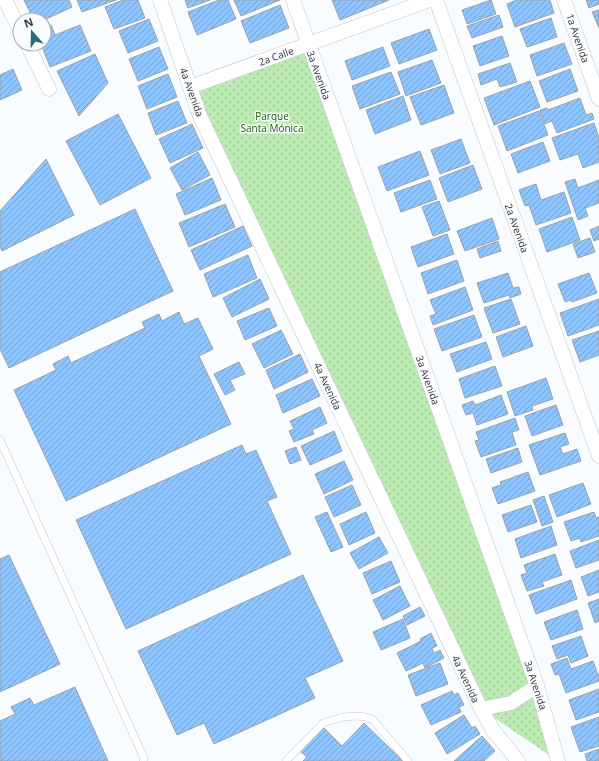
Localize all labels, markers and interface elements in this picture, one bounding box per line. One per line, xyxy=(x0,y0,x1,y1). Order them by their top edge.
north arrow xyxy=(12,12,52,52)
street label: 1a Avenida xyxy=(563,12,593,64)
text: N xyxy=(22,14,35,31)
street label: 2a Calle xyxy=(257,43,296,69)
street label: 3a Avenida xyxy=(304,49,334,101)
street label: 4a Avenida xyxy=(177,66,207,118)
park label: Parque Santa Mónica xyxy=(241,109,303,135)
street label: 2a Avenida xyxy=(502,202,532,254)
street label: 3a Avenida xyxy=(413,354,443,406)
street label: 4a Avenida xyxy=(311,360,345,412)
street label: 4a Avenida xyxy=(449,653,483,705)
street label: 3a Avenida xyxy=(521,659,551,711)

